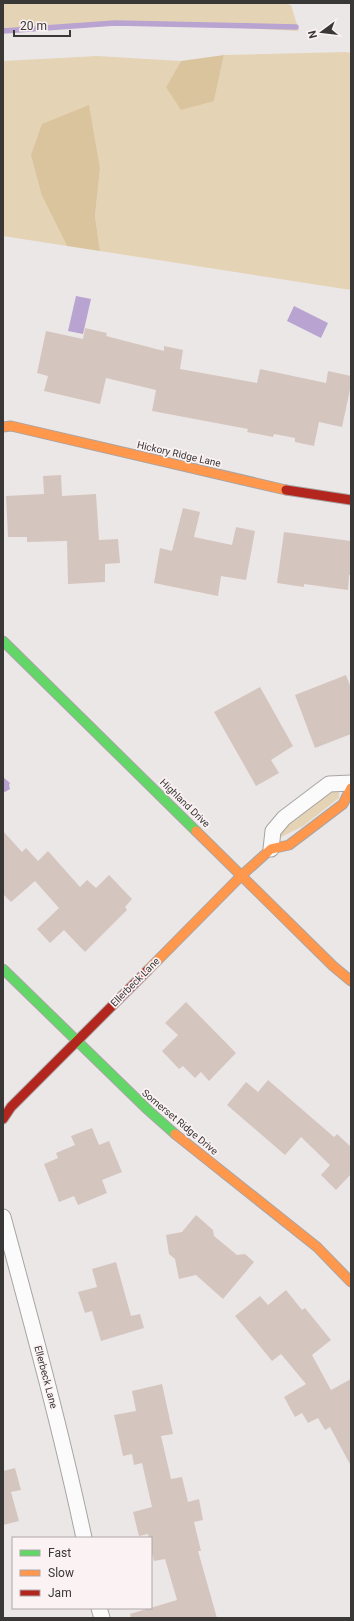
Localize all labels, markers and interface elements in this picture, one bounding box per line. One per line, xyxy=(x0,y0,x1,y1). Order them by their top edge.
scale bar xyxy=(14,12,70,38)
north arrow xyxy=(302,12,342,52)
text: 20 m xyxy=(20,19,47,33)
text: N xyxy=(305,29,320,40)
street label: Hickory Ridge Lane xyxy=(136,439,222,469)
street label: Highland Drive xyxy=(158,777,212,829)
street label: Ellerbeck Lane xyxy=(108,955,162,1009)
street label: Somerset Ridge Drive xyxy=(140,1087,220,1157)
street label: Ellerbeck Lane xyxy=(32,1344,60,1410)
legend xyxy=(12,1537,152,1609)
text: Fast xyxy=(48,1546,71,1560)
text: Slow xyxy=(48,1566,74,1580)
text: Jam xyxy=(48,1586,72,1600)

